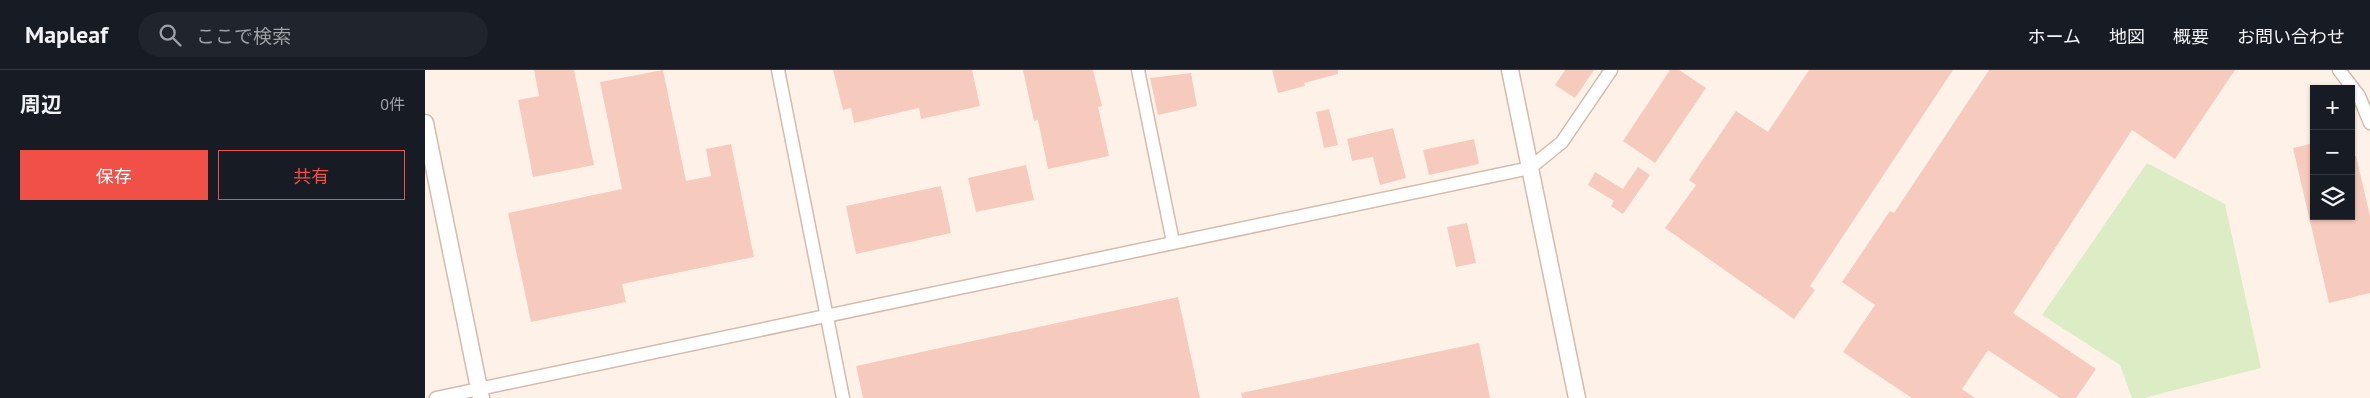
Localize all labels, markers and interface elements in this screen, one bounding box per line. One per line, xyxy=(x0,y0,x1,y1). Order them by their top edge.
search box xyxy=(138,12,488,57)
text: Mapleaf xyxy=(25,19,108,50)
icon: search xyxy=(156,21,184,49)
text: ここで検索 xyxy=(196,24,291,48)
text: ホーム xyxy=(2028,25,2081,48)
text: 地図 xyxy=(2109,25,2145,48)
text: 概要 xyxy=(2173,25,2209,48)
text: お問い合わせ xyxy=(2237,25,2345,48)
map controls xyxy=(2310,85,2355,220)
button: + xyxy=(2310,85,2355,130)
text: 周辺 xyxy=(20,91,62,118)
text: 0件 xyxy=(380,94,405,114)
button: − xyxy=(2310,130,2355,175)
button: 保存 xyxy=(20,150,208,200)
button: 共有 xyxy=(218,150,405,200)
button: layers xyxy=(2310,175,2355,220)

